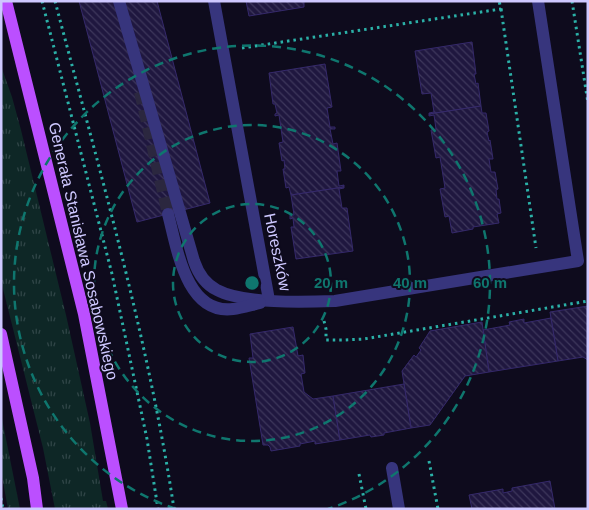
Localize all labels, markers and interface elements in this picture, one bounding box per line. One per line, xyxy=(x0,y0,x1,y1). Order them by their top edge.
street label: Generała Stanisława Sosabowskiego xyxy=(46,121,122,382)
street label: Horeszków xyxy=(261,212,294,293)
centre of rings xyxy=(243,274,261,292)
text: 20 m xyxy=(314,274,348,291)
text: 40 m xyxy=(393,274,427,291)
text: 60 m xyxy=(473,274,507,291)

